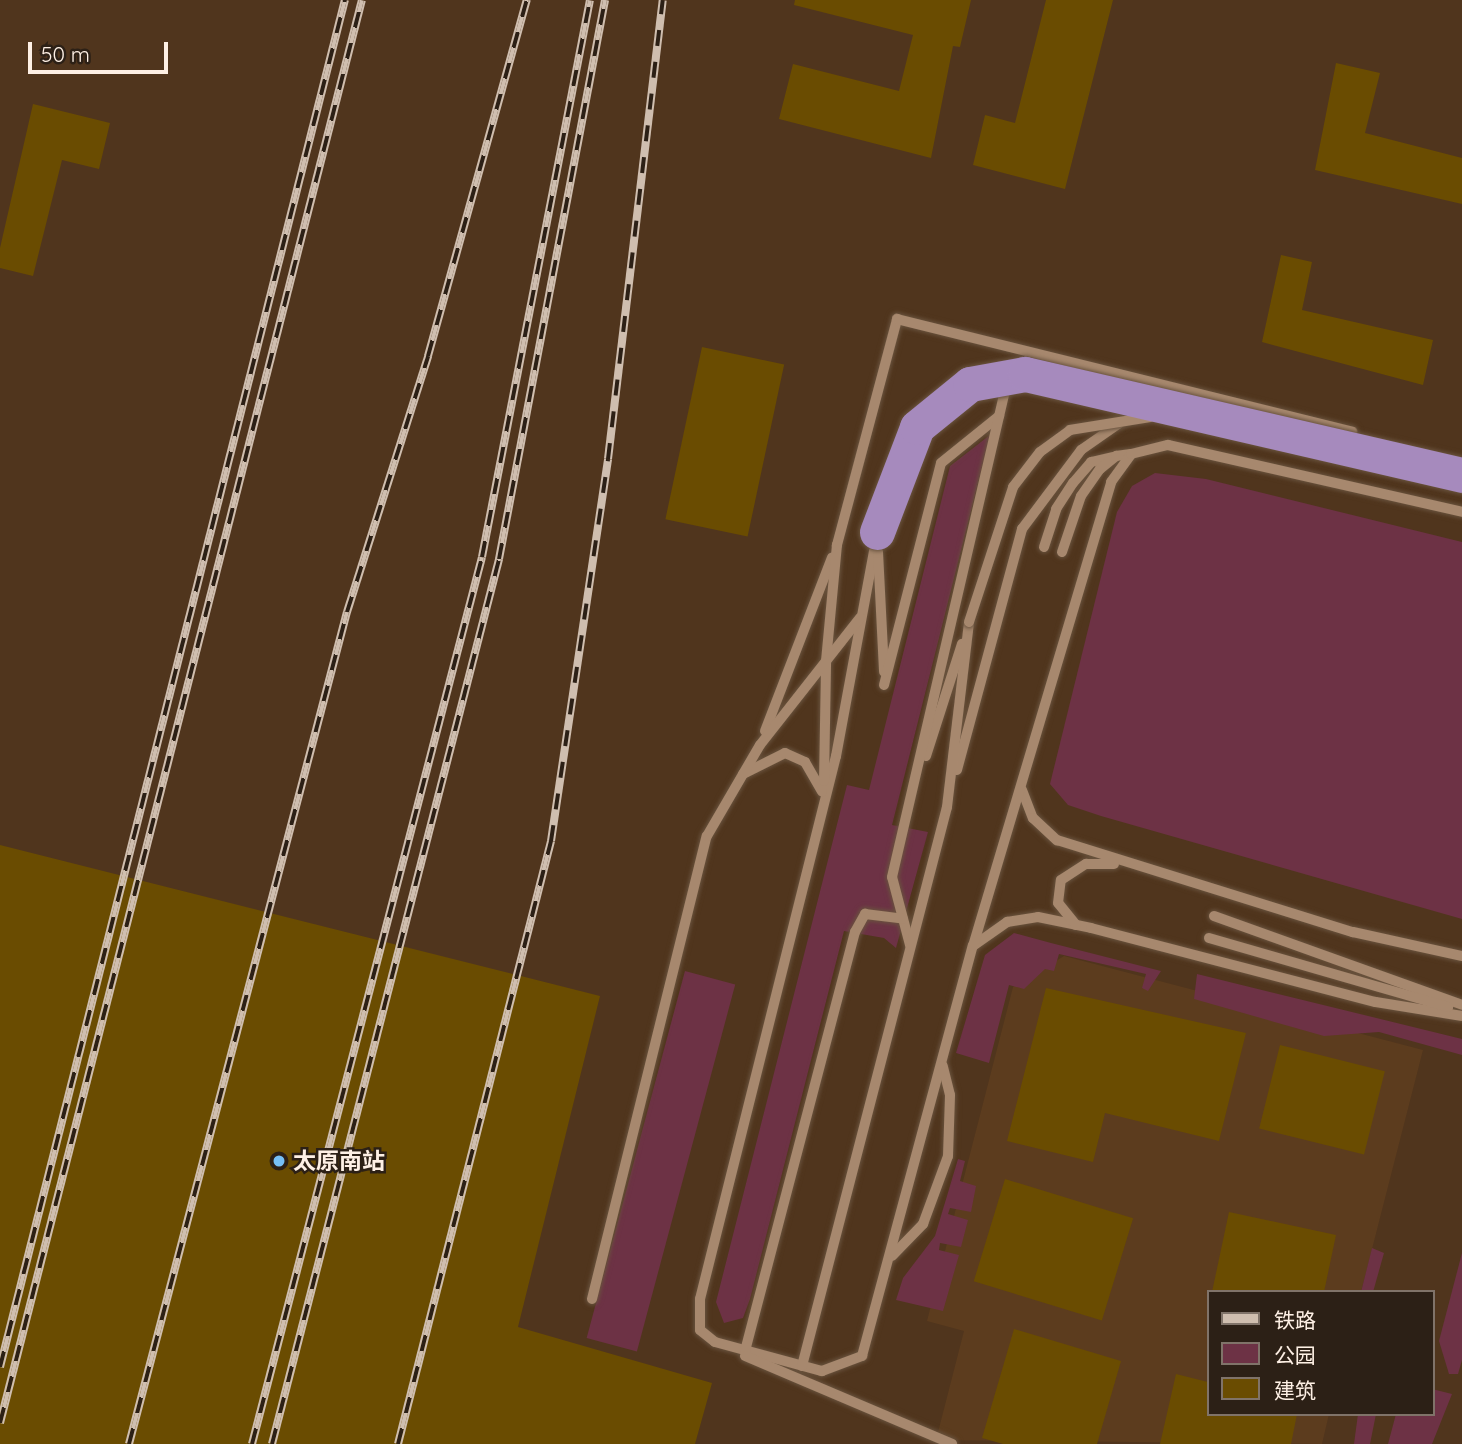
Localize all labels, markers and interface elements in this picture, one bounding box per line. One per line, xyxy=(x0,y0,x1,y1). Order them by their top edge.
scale bar xyxy=(32,28,172,72)
text: 50 m xyxy=(41,41,90,67)
place label: 太原南站 xyxy=(293,1147,385,1175)
marker: 太原南站 xyxy=(271,1153,287,1169)
legend xyxy=(1206,1290,1434,1416)
text: 铁路 xyxy=(1274,1307,1316,1333)
text: 公园 xyxy=(1274,1342,1316,1368)
text: 建筑 xyxy=(1274,1377,1316,1403)

